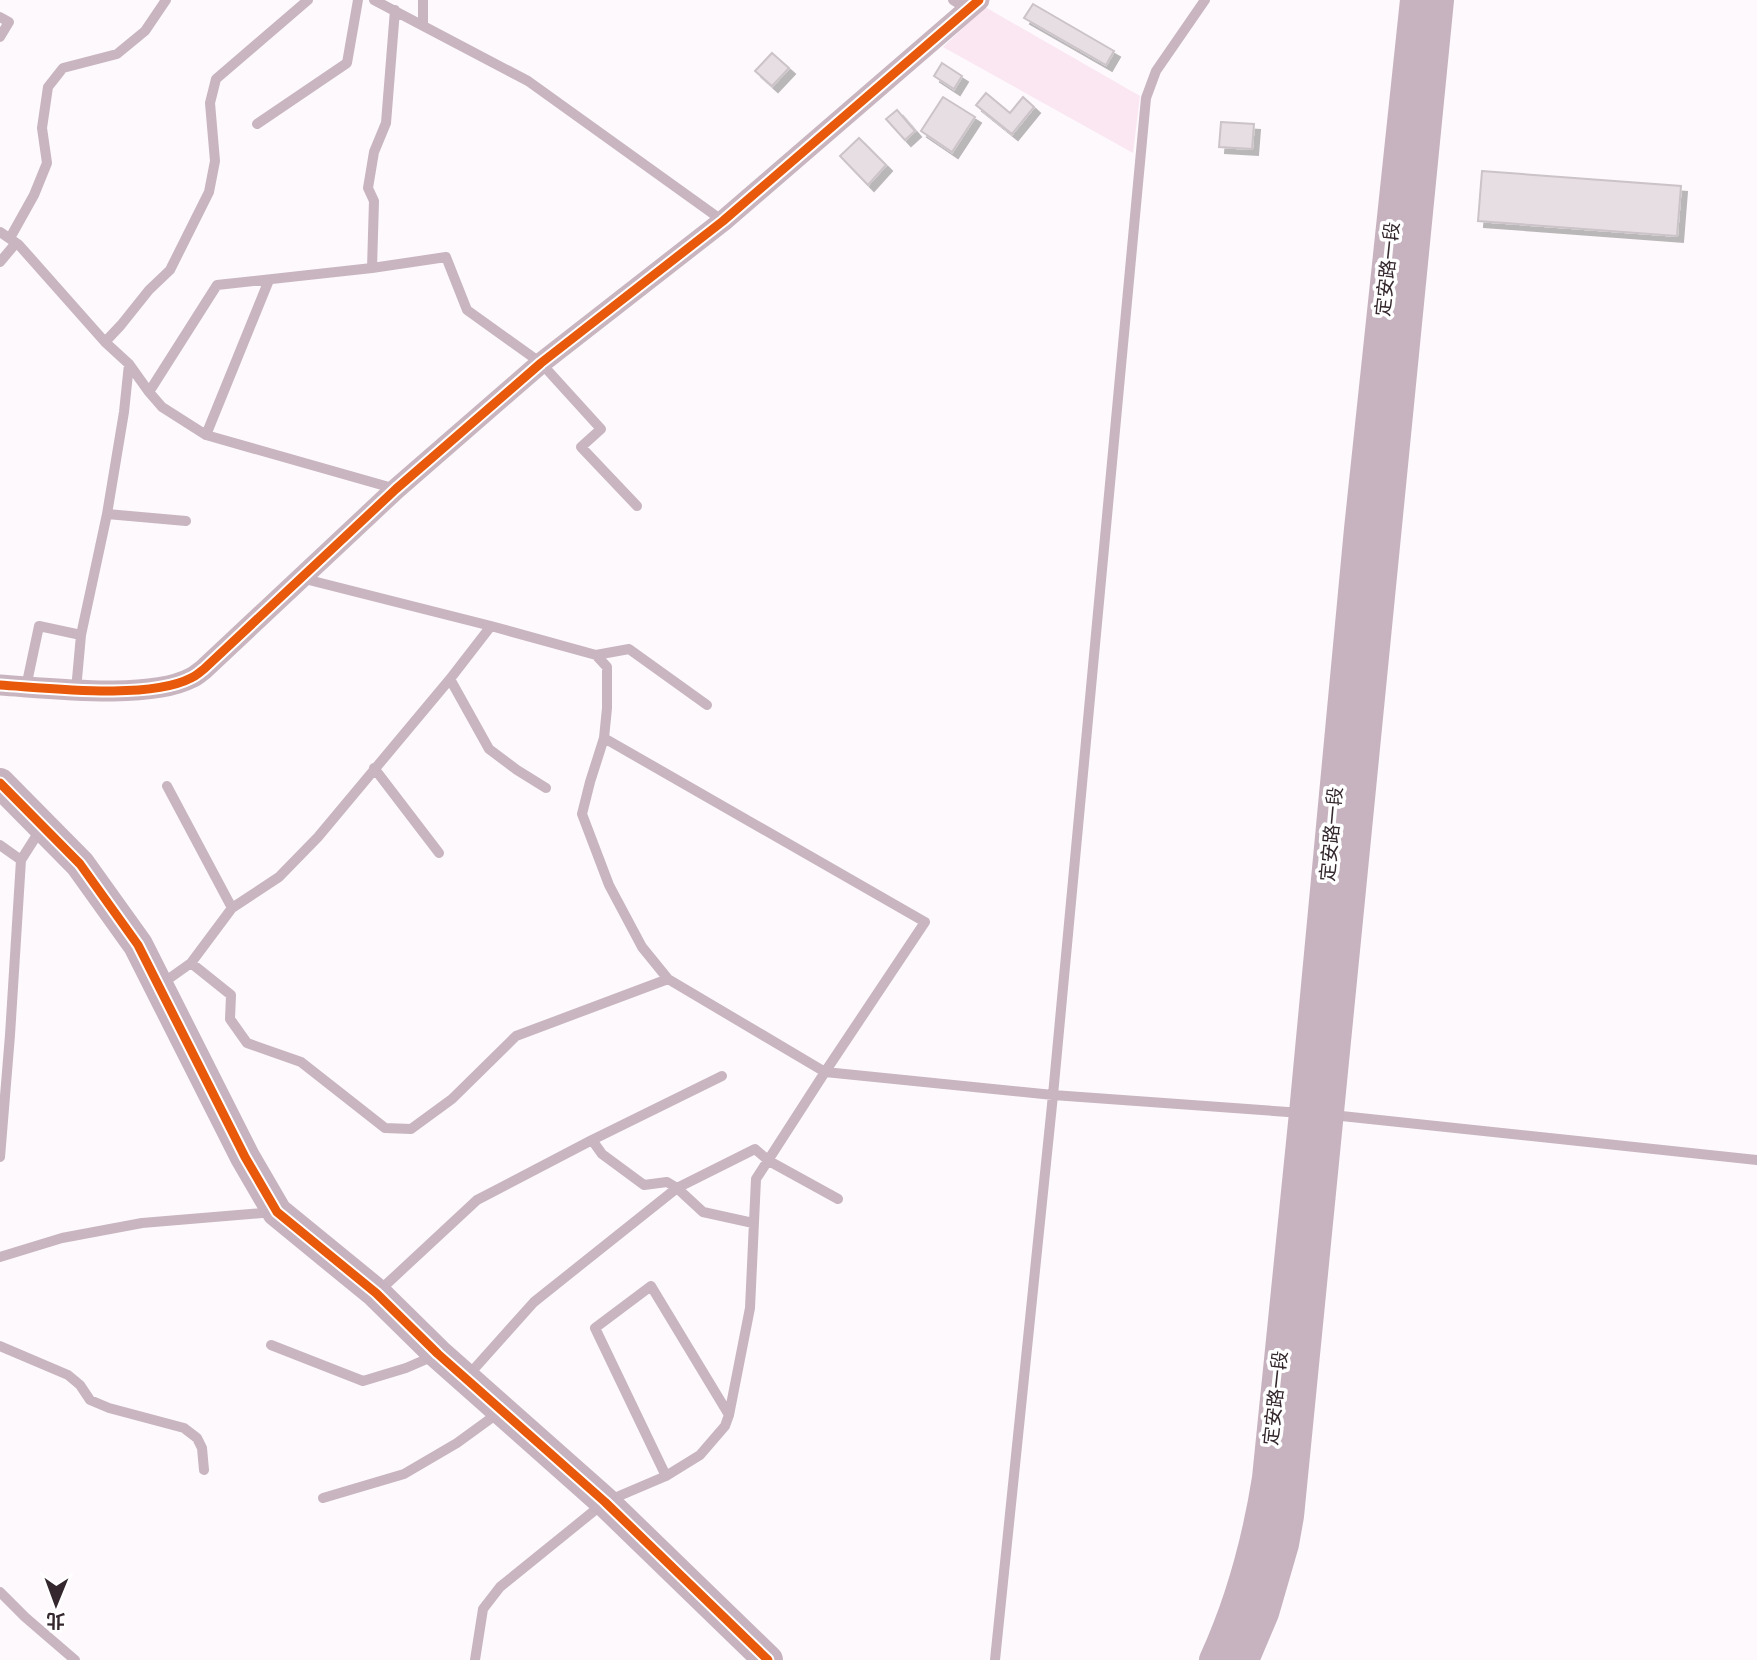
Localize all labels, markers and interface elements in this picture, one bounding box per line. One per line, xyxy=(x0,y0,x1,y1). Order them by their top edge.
street label: 定安路一段 xyxy=(1367,220,1406,318)
street label: 定安路一段 xyxy=(1312,785,1349,883)
street label: 定安路一段 xyxy=(1255,1349,1294,1447)
north arrow xyxy=(21,1569,91,1639)
text: 北 xyxy=(46,1607,65,1636)

